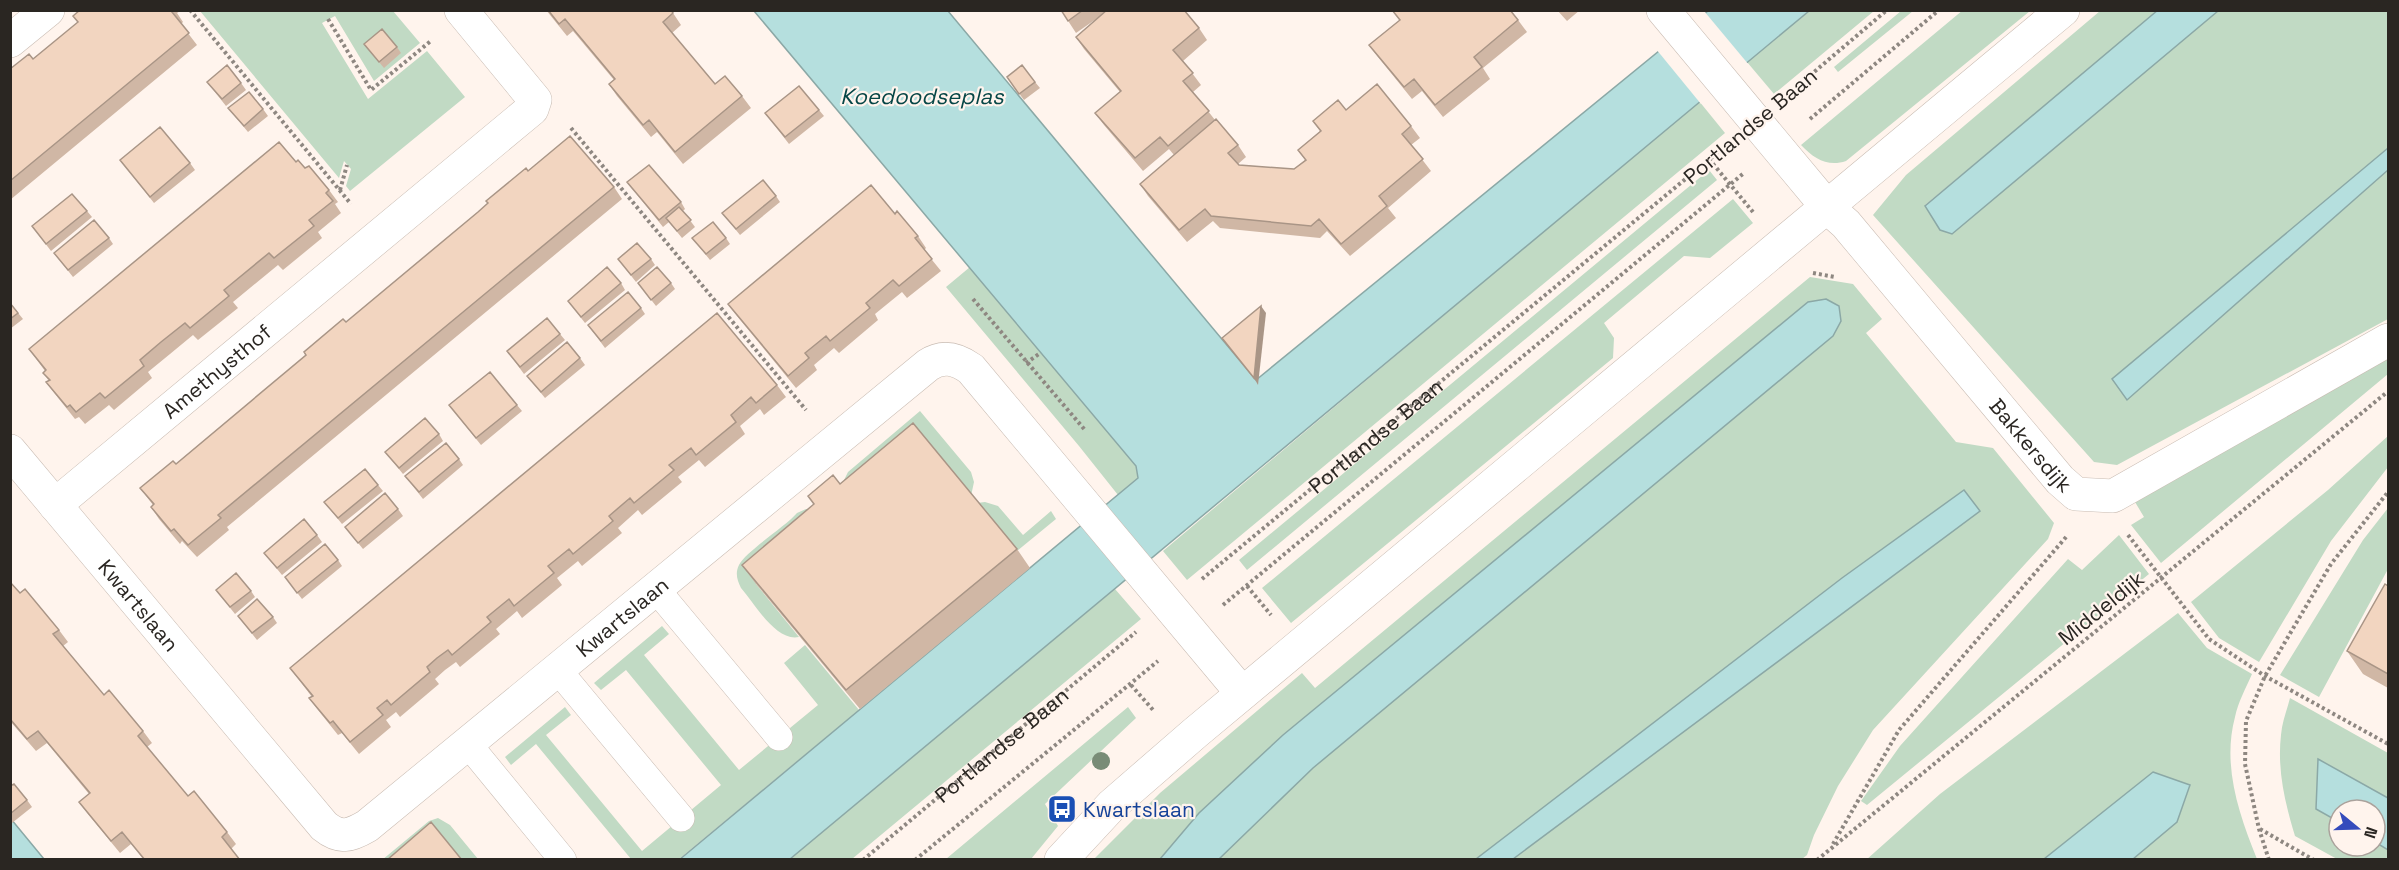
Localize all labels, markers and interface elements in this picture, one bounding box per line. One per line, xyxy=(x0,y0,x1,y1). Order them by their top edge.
street label: Portlandse Baan xyxy=(1678,62,1822,190)
water label: Koedoodseplas xyxy=(840,82,1005,110)
street label: Amethysthof xyxy=(156,318,277,424)
street label: Portlandse Baan xyxy=(1303,372,1448,499)
street label: Bakkersdijk xyxy=(1984,393,2078,498)
street label: Kwartslaan xyxy=(93,554,185,657)
street label: Middeldijk xyxy=(2052,565,2150,651)
street label: Kwartslaan xyxy=(570,571,674,663)
street label: Portlandse Baan xyxy=(929,681,1074,808)
bus stop icon: Kwartslaan xyxy=(1046,793,1078,825)
place label: Kwartslaan xyxy=(1083,796,1195,823)
north arrow xyxy=(2327,798,2387,858)
text: N xyxy=(2359,824,2382,841)

